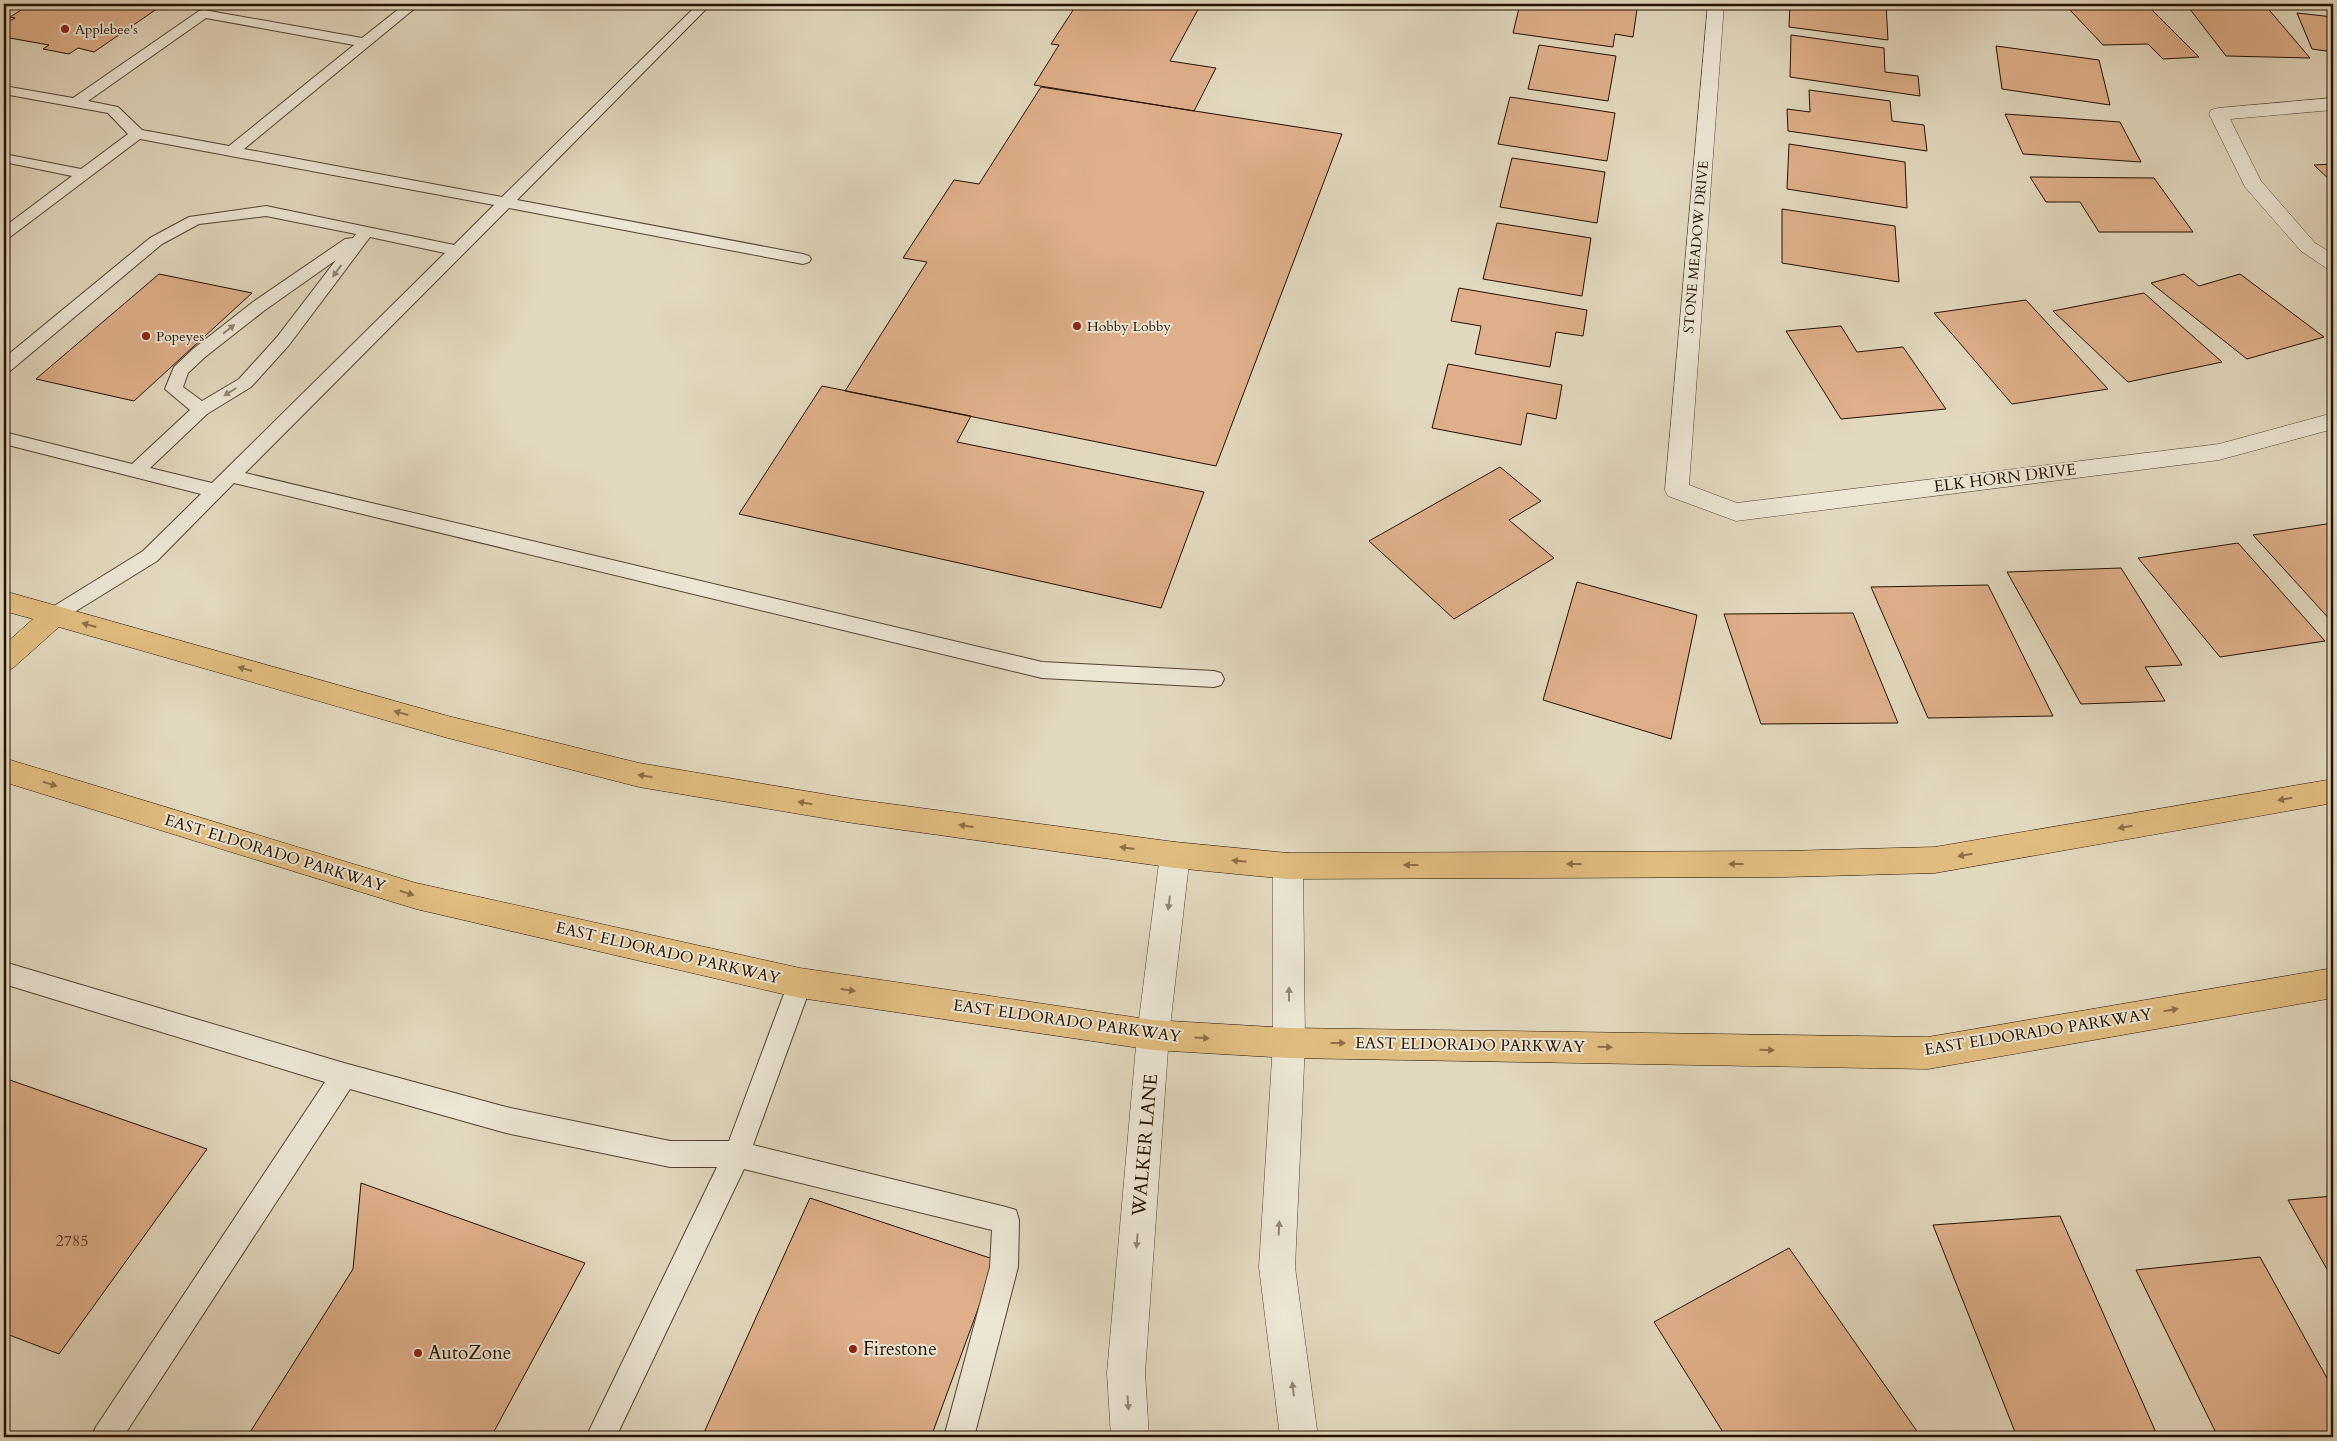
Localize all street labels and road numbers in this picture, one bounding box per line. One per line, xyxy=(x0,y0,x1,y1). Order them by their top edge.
street label: STONE MEADOW DRIVE xyxy=(1679,160,1713,334)
street label: ELK HORN DRIVE xyxy=(1933,458,2078,498)
street label: EAST ELDORADO PARKWAY xyxy=(162,809,388,897)
street label: EAST ELDORADO PARKWAY xyxy=(553,916,783,990)
street label: EAST ELDORADO PARKWAY xyxy=(952,994,1183,1048)
street label: EAST ELDORADO PARKWAY xyxy=(1923,1003,2153,1061)
street label: EAST ELDORADO PARKWAY xyxy=(1355,1032,1585,1058)
street label: WALKER LANE xyxy=(1126,1073,1164,1218)

